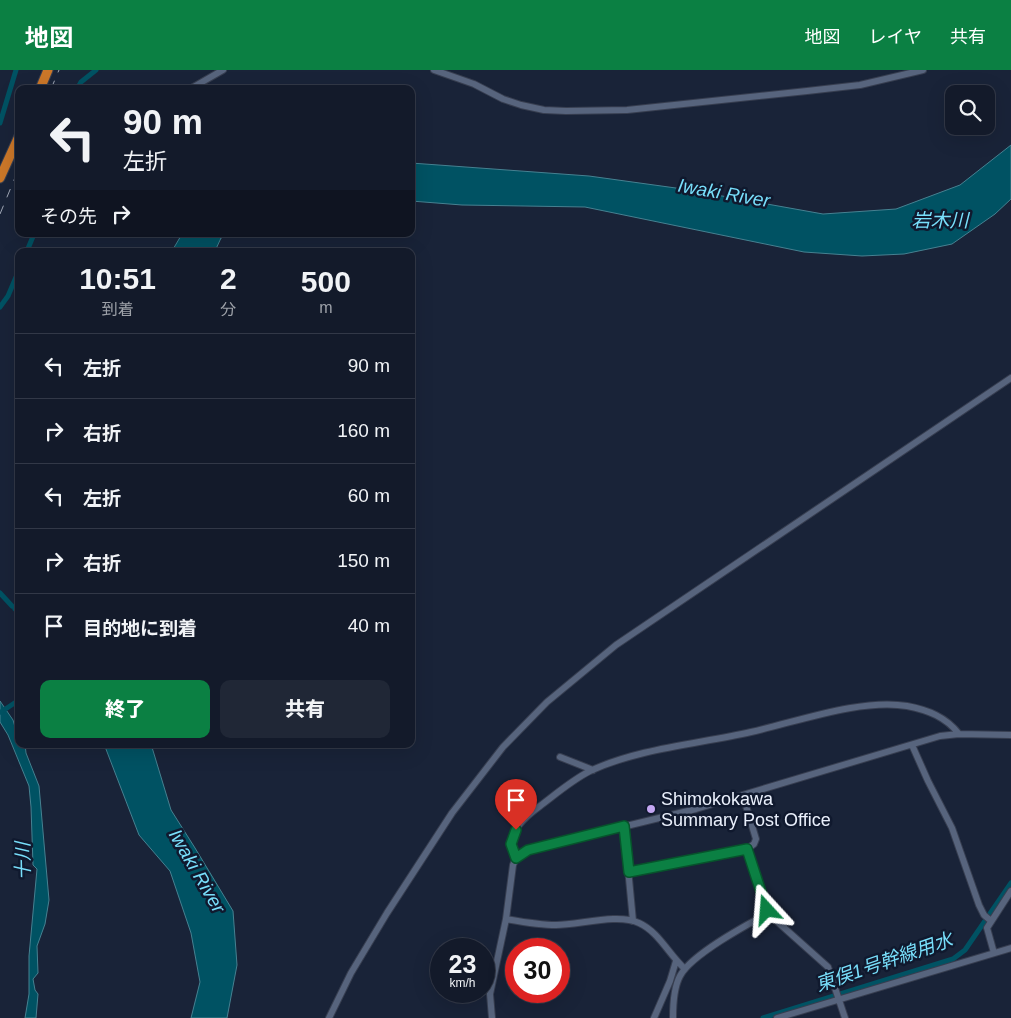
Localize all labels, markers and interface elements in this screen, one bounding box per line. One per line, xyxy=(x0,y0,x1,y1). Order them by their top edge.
text: 地図 xyxy=(25,24,73,51)
text: 地図 xyxy=(805,27,841,47)
text: レイヤ xyxy=(869,27,922,47)
text: 共有 xyxy=(950,27,986,47)
map controls xyxy=(945,85,995,135)
button: search xyxy=(945,85,995,135)
text: 90 m xyxy=(123,102,203,141)
icon: left xyxy=(40,105,105,170)
text: 左折 xyxy=(123,149,167,174)
water label: Iwaki River xyxy=(676,175,772,212)
icon: right xyxy=(107,200,135,228)
text: その先 xyxy=(40,206,97,227)
water label: 岩木川 xyxy=(911,210,970,231)
text: 10:51 xyxy=(79,262,156,295)
text: 2 xyxy=(220,262,237,295)
text: 500 xyxy=(301,265,351,298)
text: m xyxy=(319,299,332,316)
text: 到着 xyxy=(101,301,134,318)
text: 分 xyxy=(220,301,236,318)
icon: left xyxy=(40,352,68,380)
text: 90 m xyxy=(348,355,390,376)
text: 左折 xyxy=(83,358,121,379)
icon: right xyxy=(40,417,68,445)
text: 160 m xyxy=(337,420,390,441)
text: 右折 xyxy=(83,423,121,444)
icon: left xyxy=(40,482,68,510)
text: 60 m xyxy=(348,485,390,506)
text: 左折 xyxy=(83,488,121,509)
icon: right xyxy=(40,547,68,575)
text: 150 m xyxy=(337,550,390,571)
text: 右折 xyxy=(83,553,121,574)
icon: arrive xyxy=(40,612,68,640)
text: 40 m xyxy=(348,615,390,636)
text: 目的地に到着 xyxy=(83,618,197,639)
button: 終了 xyxy=(40,680,210,738)
button: 共有 xyxy=(220,680,390,738)
pin xyxy=(495,779,537,830)
icon: arrive xyxy=(502,786,530,814)
place label: Shimokokawa Summary Post Office xyxy=(661,789,831,830)
marker: Shimokokawa Summary Post Office xyxy=(645,803,657,815)
water label: Iwaki River xyxy=(165,826,230,917)
water label: 十川 xyxy=(12,840,34,880)
position arrow xyxy=(740,883,792,935)
water label: 東俣1号幹線用水 xyxy=(813,928,957,995)
speed limit sign: 30 xyxy=(505,938,570,1003)
text: 23 xyxy=(449,950,476,978)
text: km/h xyxy=(449,976,476,990)

